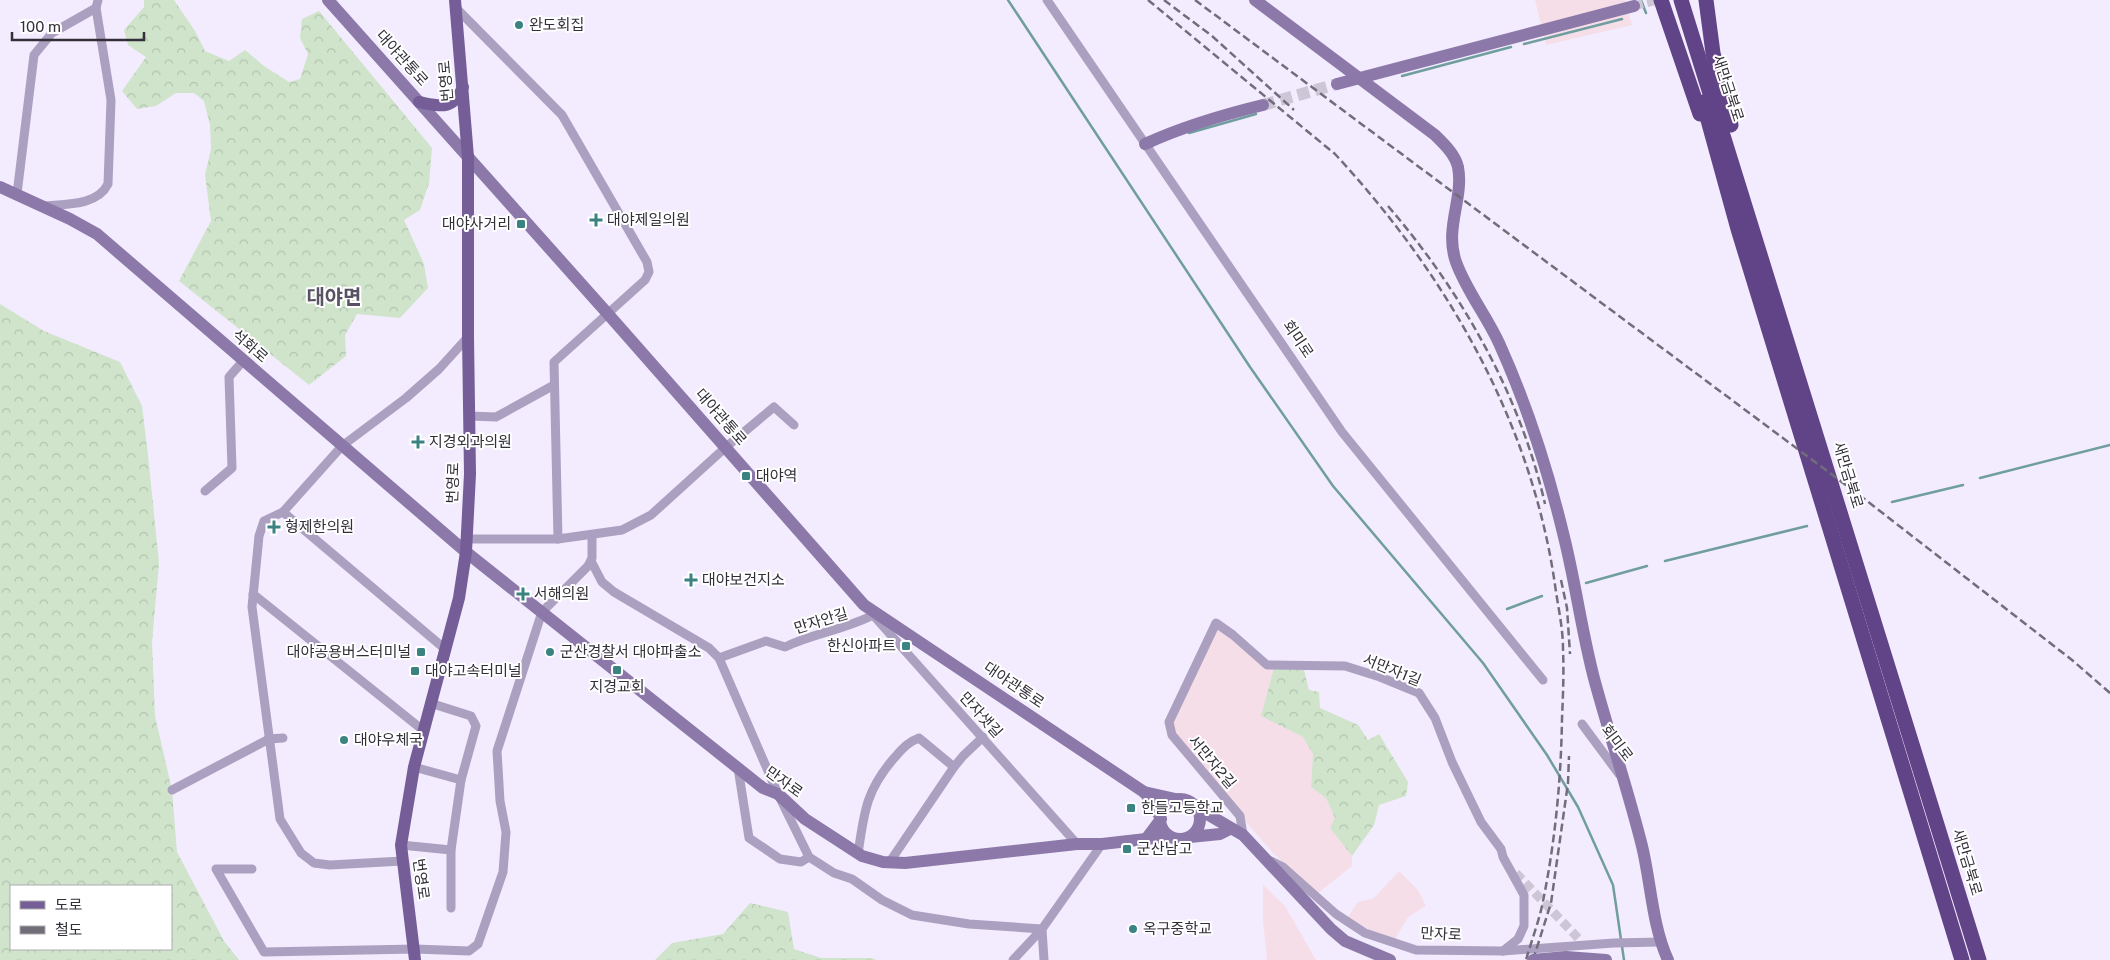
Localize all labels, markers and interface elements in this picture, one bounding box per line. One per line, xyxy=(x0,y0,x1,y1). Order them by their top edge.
scale bar xyxy=(12,10,145,42)
place label: 완도회집 xyxy=(529,16,584,33)
text: 100 m xyxy=(20,18,61,35)
marker: 완도회집 xyxy=(513,19,525,31)
street label: 대야관통로 xyxy=(373,26,432,89)
street label: 새만금북로 xyxy=(1710,52,1747,123)
street label: 번영로 xyxy=(435,60,456,102)
place label: 대야제일의원 xyxy=(607,211,690,228)
marker: 대야제일의원 xyxy=(589,213,603,227)
place label: 대야사거리 xyxy=(442,215,511,232)
marker: 대야사거리 xyxy=(515,218,527,230)
district label: 대야면 xyxy=(306,285,362,309)
street label: 회미로 xyxy=(1280,317,1317,361)
street label: 석화로 xyxy=(229,326,272,366)
street label: 대야관통로 xyxy=(692,385,750,448)
place label: 지경외과의원 xyxy=(429,433,512,450)
marker: 지경외과의원 xyxy=(411,435,425,449)
street label: 새만금북로 xyxy=(1830,439,1867,510)
street label: 번영로 xyxy=(443,462,462,504)
place label: 대야역 xyxy=(756,467,797,484)
marker: 대야역 xyxy=(740,470,752,482)
place label: 형제한의원 xyxy=(285,518,354,535)
marker: 형제한의원 xyxy=(267,520,281,534)
place label: 대야보건지소 xyxy=(702,571,785,588)
marker: 대야보건지소 xyxy=(684,573,698,587)
place label: 서해의원 xyxy=(534,585,589,602)
marker: 서해의원 xyxy=(516,587,530,601)
street label: 만자안길 xyxy=(792,604,850,637)
place label: 한신아파트 xyxy=(827,637,896,654)
marker: 한신아파트 xyxy=(900,640,912,652)
place label: 대야공용버스터미널 xyxy=(287,643,411,660)
place label: 군산경찰서 대야파출소 xyxy=(560,643,702,660)
marker: 대야공용버스터미널 xyxy=(415,646,427,658)
marker: 군산경찰서 대야파출소 xyxy=(544,646,556,658)
street label: 서만자1길 xyxy=(1361,650,1424,689)
street label: 대야관통로 xyxy=(981,658,1048,711)
place label: 대야고속터미널 xyxy=(425,662,522,679)
marker: 지경교회 xyxy=(611,664,623,676)
marker: 대야고속터미널 xyxy=(409,665,421,677)
place label: 지경교회 xyxy=(589,678,645,695)
street label: 만자샛길 xyxy=(957,688,1006,741)
street label: 회미로 xyxy=(1598,721,1637,764)
place label: 대야우체국 xyxy=(354,731,423,748)
street label: 서만자2길 xyxy=(1185,732,1240,792)
marker: 대야우체국 xyxy=(338,734,350,746)
street label: 만자로 xyxy=(763,763,806,801)
place label: 한들고등학교 xyxy=(1141,799,1224,816)
marker: 한들고등학교 xyxy=(1125,802,1137,814)
street label: 새만금북로 xyxy=(1949,826,1986,897)
place label: 군산남고 xyxy=(1137,840,1192,857)
marker: 군산남고 xyxy=(1121,843,1133,855)
street label: 번영로 xyxy=(410,857,433,901)
legend xyxy=(10,885,172,950)
text: 도로 xyxy=(55,896,83,913)
place label: 옥구중학교 xyxy=(1143,920,1212,937)
text: 철도 xyxy=(55,921,83,938)
marker: 옥구중학교 xyxy=(1127,923,1139,935)
street label: 만자로 xyxy=(1420,924,1462,943)

